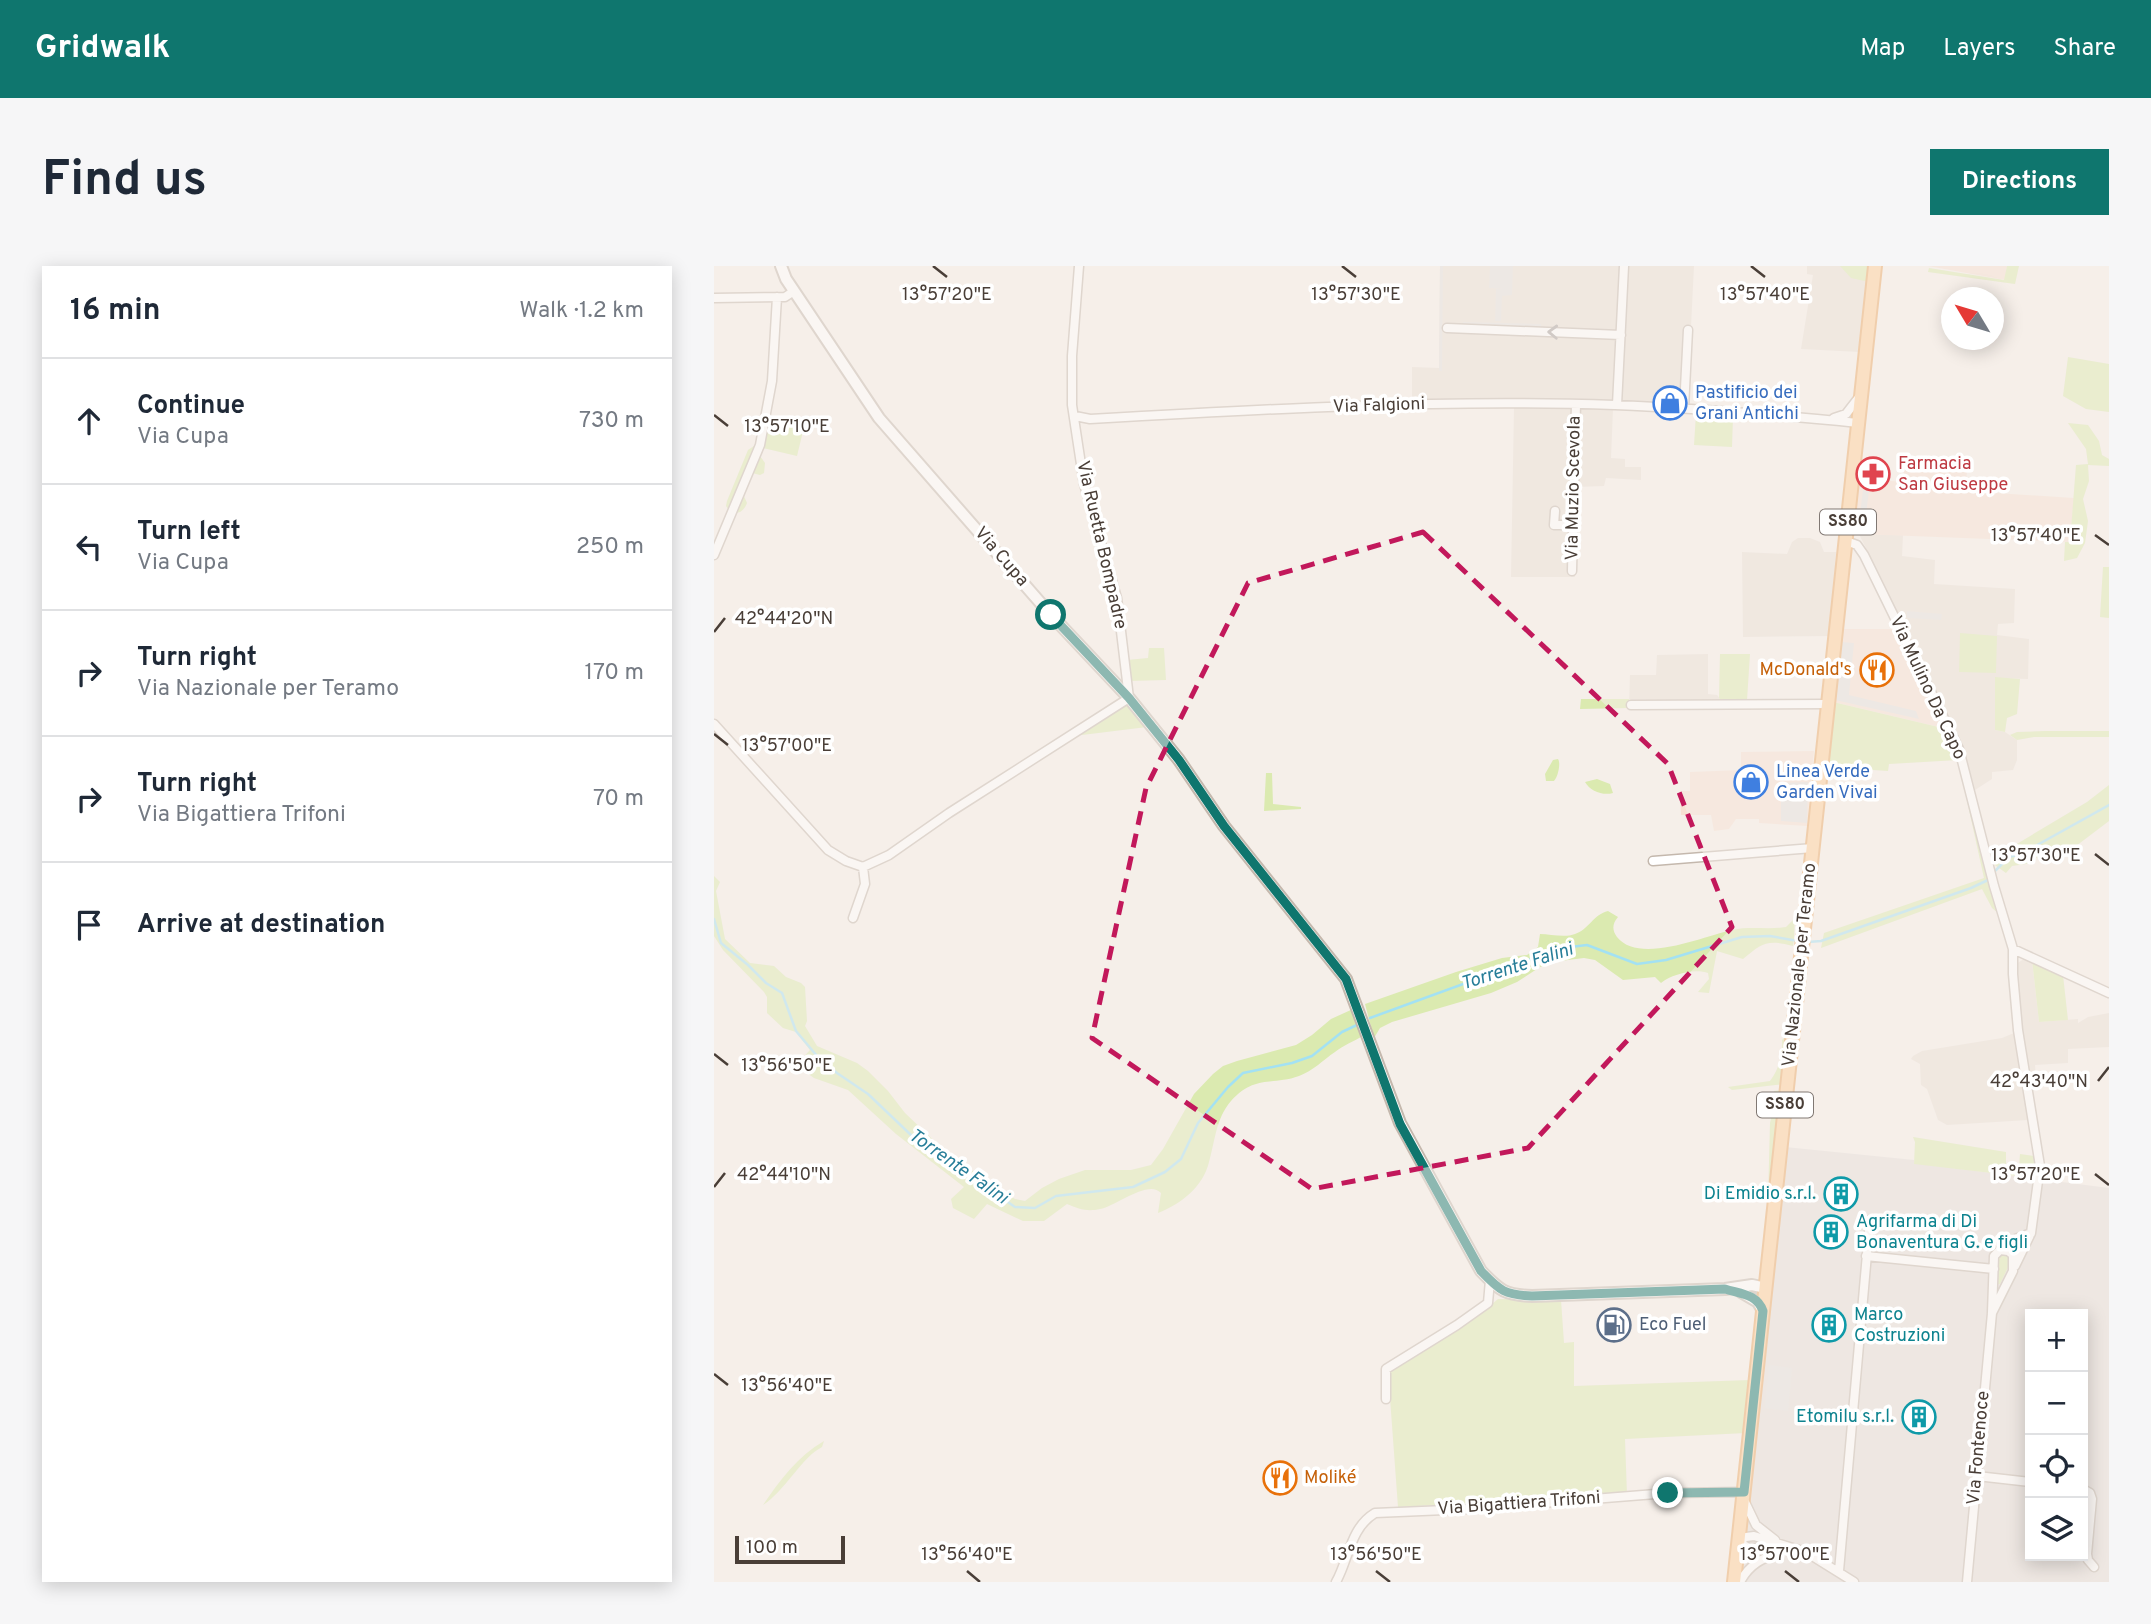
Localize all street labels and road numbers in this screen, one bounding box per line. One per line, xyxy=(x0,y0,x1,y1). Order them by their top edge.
street label: Via Falgioni xyxy=(1333,393,1425,419)
street label: Via Muzio Scevola xyxy=(1561,415,1587,561)
street label: Via Ruetta Bompadre xyxy=(1070,459,1132,631)
road number: SS80 xyxy=(1820,510,1876,534)
street label: Via Cupa xyxy=(969,522,1033,592)
street label: Via Mulino Da Capo xyxy=(1884,612,1970,764)
street label: Via Nazionale per Teramo xyxy=(1778,862,1822,1068)
road number: SS80 xyxy=(1757,1092,1813,1118)
street label: Via Fontenoce xyxy=(1963,1390,1995,1506)
street label: Via Bigattiera Trifoni xyxy=(1437,1487,1601,1521)

